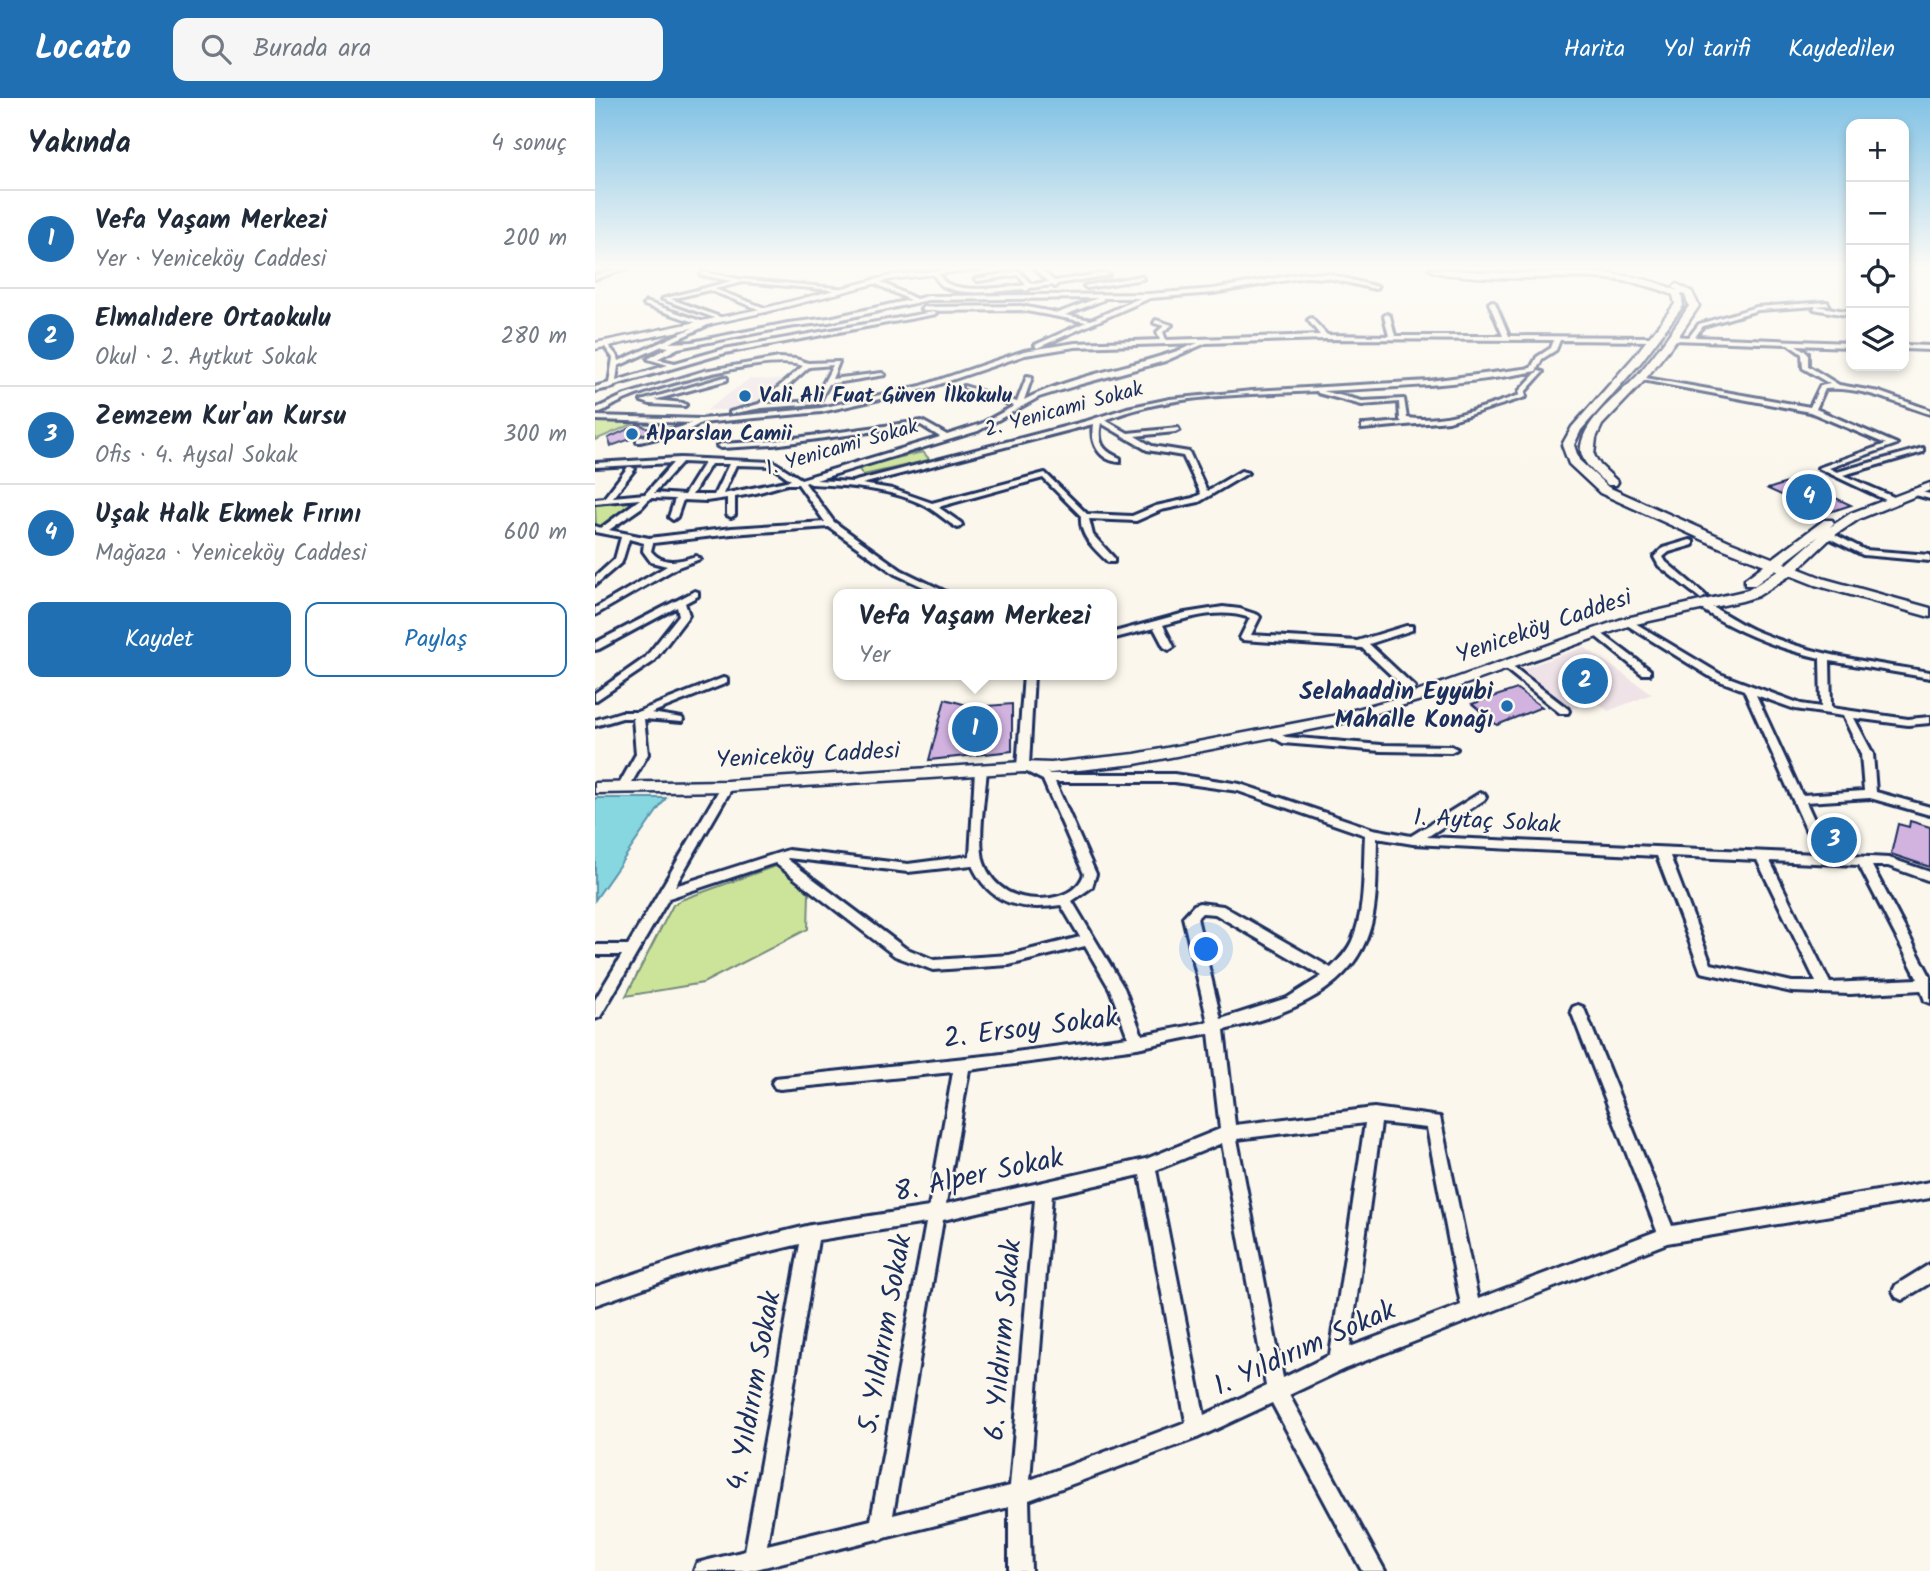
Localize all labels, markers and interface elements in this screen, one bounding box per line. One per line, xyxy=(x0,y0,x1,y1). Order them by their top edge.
search box xyxy=(173,18,663,81)
text: Locato xyxy=(35,23,131,76)
text: Burada ara xyxy=(253,28,371,70)
icon: search xyxy=(197,30,235,68)
text: Harita xyxy=(1564,30,1625,69)
text: Yol tarifi xyxy=(1663,30,1750,69)
text: Kaydedilen xyxy=(1788,30,1895,69)
map controls xyxy=(1846,119,1909,371)
button: + xyxy=(1846,119,1909,182)
text: Yakında xyxy=(28,120,131,168)
text: 4 sonuç xyxy=(491,126,567,162)
button: − xyxy=(1846,182,1909,245)
text: Vefa Yaşam Merkezi xyxy=(95,200,327,242)
text: 1 xyxy=(48,221,54,257)
text: 200 m xyxy=(503,221,567,257)
text: Yer · Yeniceköy Caddesi xyxy=(95,242,326,278)
button: locate xyxy=(1846,245,1909,308)
text: Elmalıdere Ortaokulu xyxy=(95,298,331,340)
button: layers xyxy=(1846,308,1909,371)
text: 2 xyxy=(44,319,58,355)
text: 280 m xyxy=(501,319,567,355)
text: Okul · 2. Aytkut Sokak xyxy=(95,340,317,376)
street label: 2. Yenicami Sokak xyxy=(981,373,1147,447)
place label: Vali Ali Fuat Güven İlkokulu xyxy=(759,380,1013,413)
marker: Vali Ali Fuat Güven İlkokulu xyxy=(737,388,753,404)
text: Zemzem Kur'an Kursu xyxy=(95,396,346,438)
street label: 1. Yenicami Sokak xyxy=(762,410,922,486)
text: 3 xyxy=(45,417,57,453)
text: 300 m xyxy=(503,417,567,453)
place label: Alparslan Camii xyxy=(646,418,793,451)
marker: Alparslan Camii xyxy=(624,426,640,442)
text: Ofis · 4. Aysal Sokak xyxy=(95,438,298,474)
pin: 4 xyxy=(1786,471,1832,523)
text: Uşak Halk Ekmek Fırını xyxy=(95,494,361,536)
text: 4 xyxy=(45,515,57,551)
text: 600 m xyxy=(504,515,567,551)
text: Mağaza · Yeniceköy Caddesi xyxy=(95,536,367,572)
street label: Yeniceköy Caddesi xyxy=(1451,578,1638,675)
popup xyxy=(833,589,1117,680)
text: Vefa Yaşam Merkezi xyxy=(859,596,1091,638)
button: Kaydet xyxy=(28,602,291,677)
button: Paylaş xyxy=(305,602,567,677)
text: Yer xyxy=(859,638,890,674)
pin: 2 xyxy=(1562,655,1608,707)
place label: Selahaddin Eyyubi Mahalle Konağı xyxy=(1299,673,1494,740)
marker: Selahaddin Eyyubi Mahalle Konağı xyxy=(1499,698,1515,714)
pin: 1 xyxy=(952,703,998,755)
street label: Yeniceköy Caddesi xyxy=(715,732,902,780)
street label: 1. Aytaç Sokak xyxy=(1413,799,1562,845)
pin: 3 xyxy=(1811,814,1857,866)
your location xyxy=(1189,932,1223,966)
street label: 2. Ersoy Sokak xyxy=(941,996,1122,1062)
street label: 8. Alper Sokak xyxy=(890,1136,1069,1216)
street label: 5. Yıldırım Sokak xyxy=(846,1230,926,1437)
street label: 6. Yıldırım Sokak xyxy=(973,1237,1035,1443)
street label: 4. Yıldırım Sokak xyxy=(715,1287,795,1494)
street label: 1. Yıldırım Sokak xyxy=(1207,1288,1404,1409)

